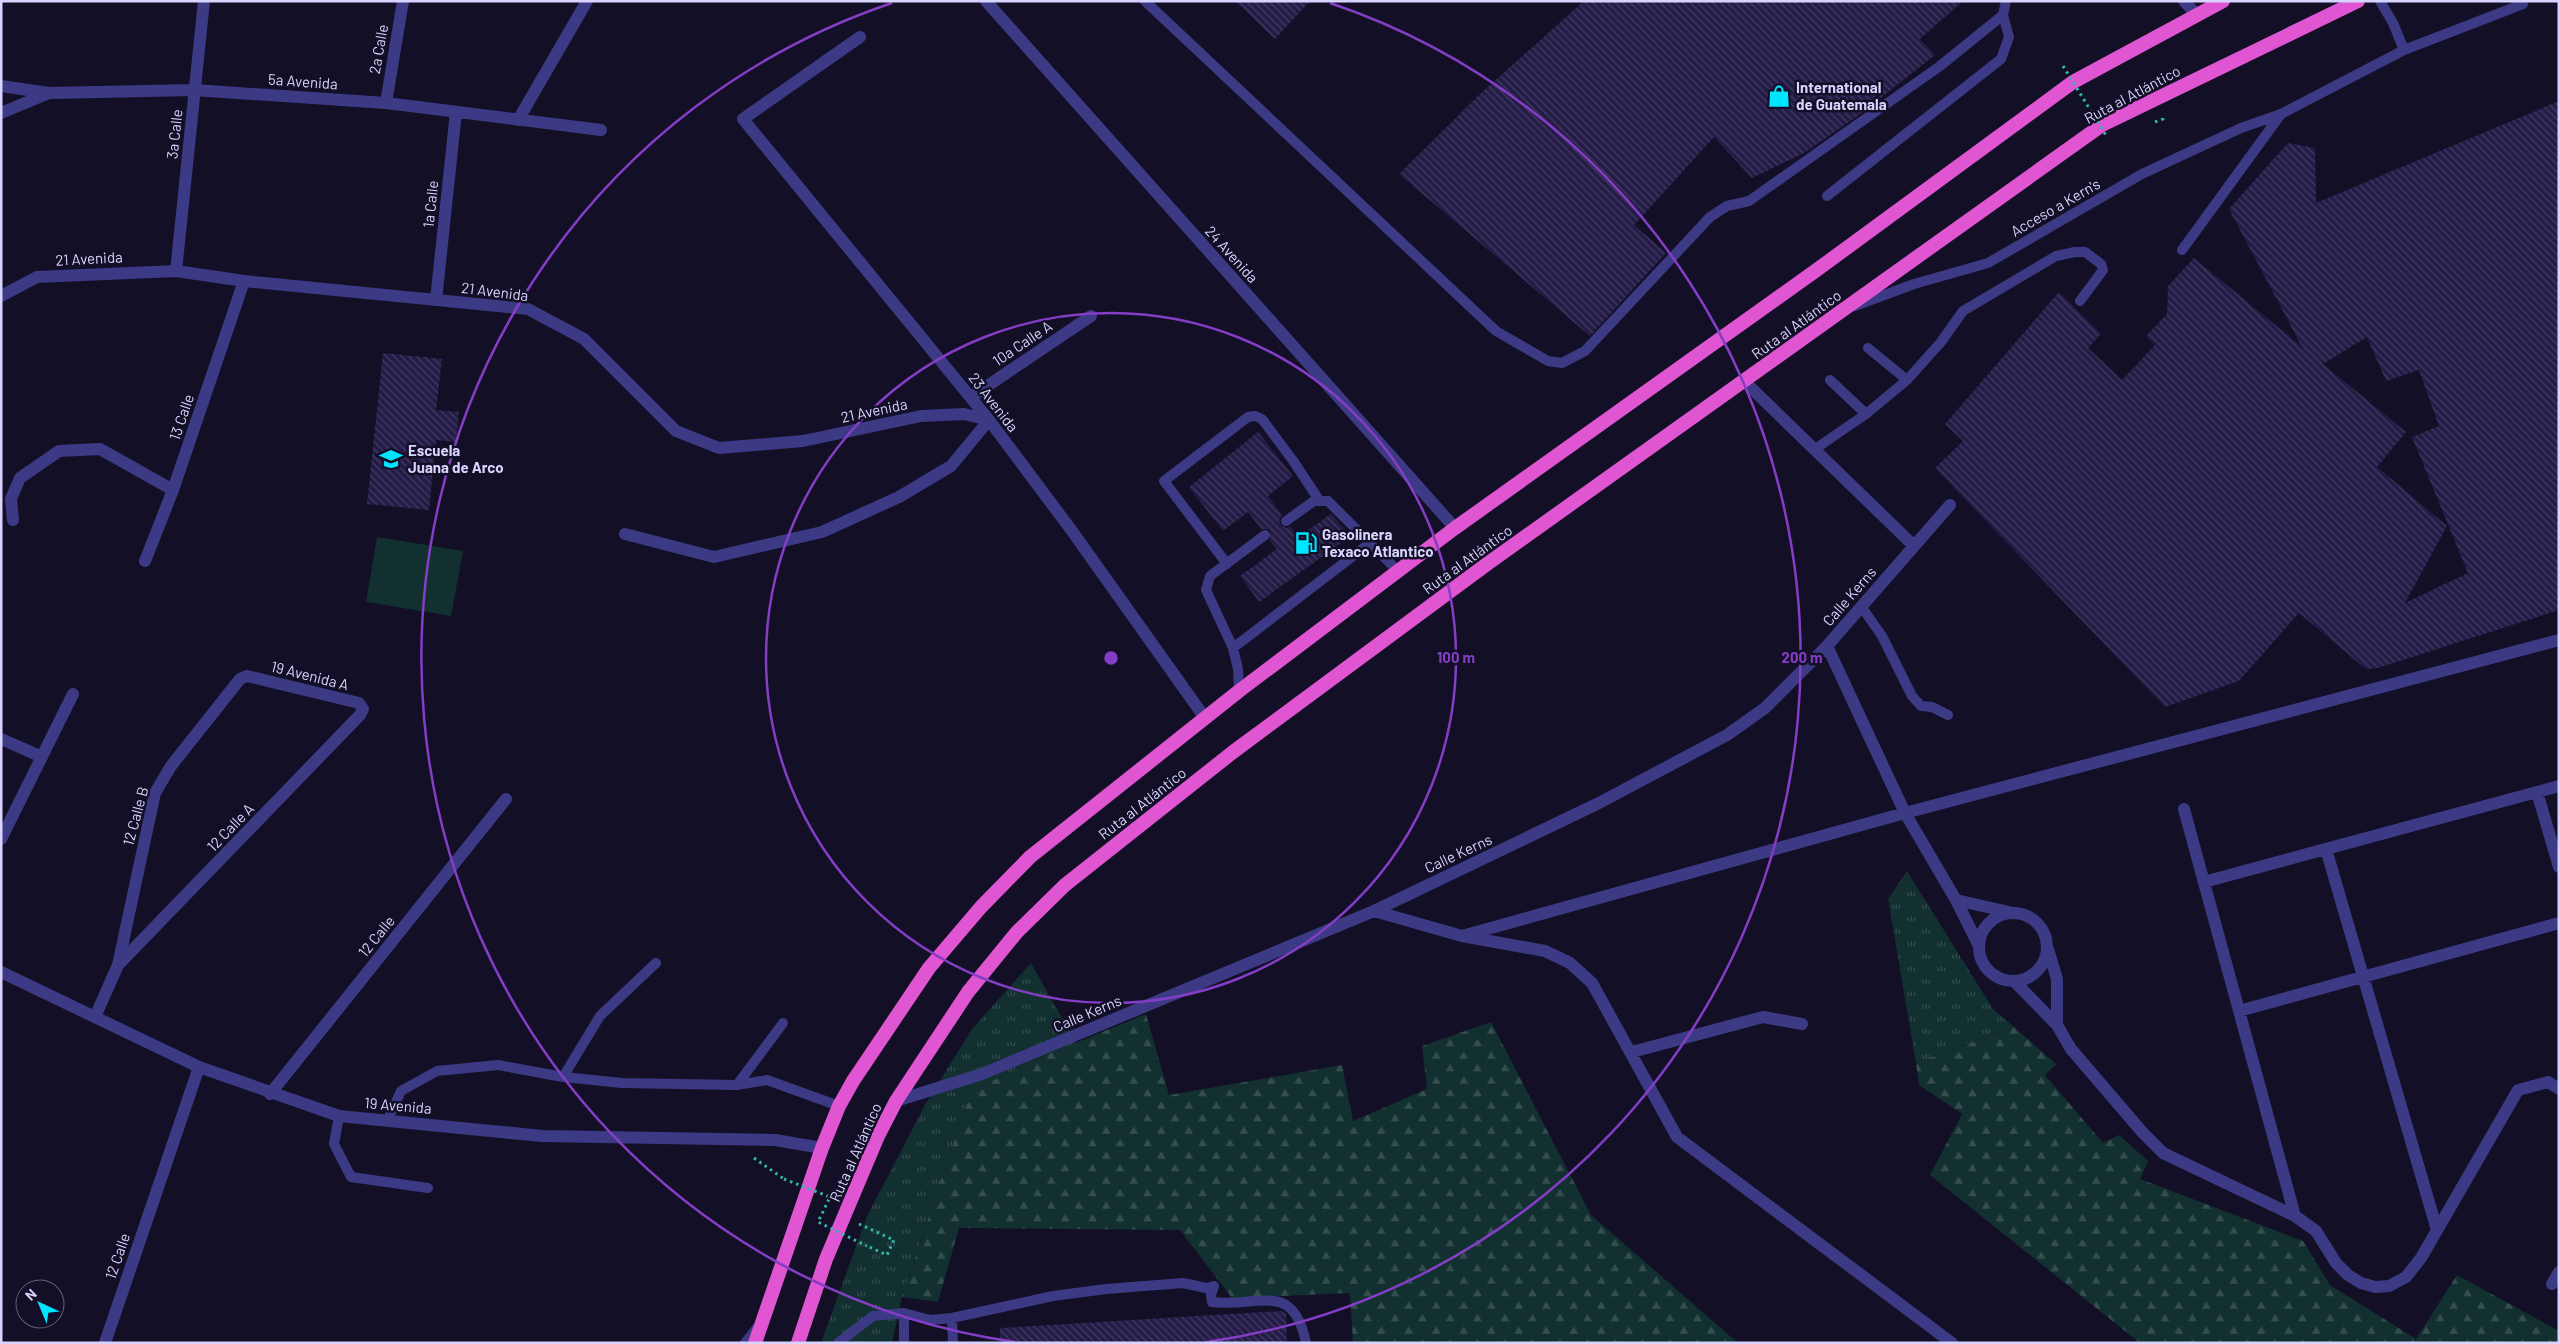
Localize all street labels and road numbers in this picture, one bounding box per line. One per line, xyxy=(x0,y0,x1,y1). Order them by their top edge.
street label: 2a Calle xyxy=(365,23,391,75)
street label: Ruta al Atlántico xyxy=(2081,61,2183,127)
street label: 5a Avenida xyxy=(268,70,338,92)
street label: 3a Calle xyxy=(162,108,186,160)
street label: Acceso a Kern's xyxy=(2007,174,2103,240)
street label: 1a Calle xyxy=(419,179,441,229)
street label: 24 Avenida xyxy=(1202,222,1262,286)
street label: 21 Avenida xyxy=(55,247,123,269)
street label: 21 Avenida xyxy=(460,278,530,304)
street label: Ruta al Atlántico xyxy=(1748,285,1844,363)
street label: 10a Calle A xyxy=(989,317,1055,369)
street label: 23 Avenida xyxy=(965,369,1023,435)
street label: 13 Calle xyxy=(165,392,197,442)
street label: 21 Avenida xyxy=(839,394,909,426)
street label: Ruta al Atlántico xyxy=(1419,520,1515,598)
street label: Calle Kerns xyxy=(1819,563,1879,629)
street label: 19 Avenida A xyxy=(269,657,351,693)
street label: Ruta al Atlántico xyxy=(1095,763,1189,843)
street label: 12 Calle B xyxy=(119,785,151,847)
street label: 12 Calle A xyxy=(203,799,257,855)
street label: Calle Kerns xyxy=(1421,830,1495,876)
street label: 12 Calle xyxy=(354,912,398,960)
street label: Calle Kerns xyxy=(1050,991,1124,1035)
street label: 19 Avenida xyxy=(364,1093,432,1117)
street label: Ruta al Atlántico xyxy=(825,1100,885,1204)
street label: 12 Calle xyxy=(101,1230,133,1282)

